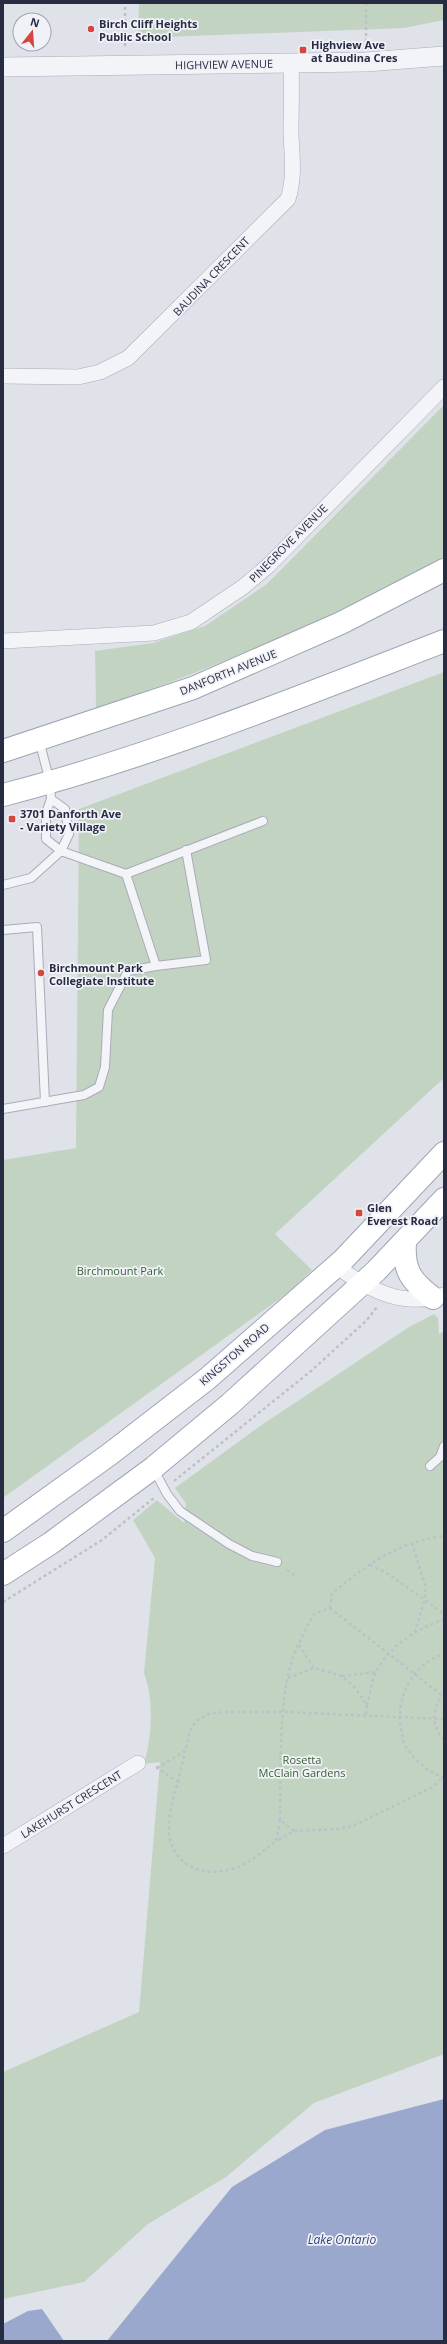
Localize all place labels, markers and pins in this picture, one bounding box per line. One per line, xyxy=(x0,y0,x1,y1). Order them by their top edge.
place label: Birch Cliff Heights Public School xyxy=(99,16,198,44)
marker: Birch Cliff Heights Public School xyxy=(86,24,96,34)
place label: Highview Ave at Baudina Cres xyxy=(311,37,398,65)
marker: Highview Ave at Baudina Cres xyxy=(298,45,308,55)
place label: 3701 Danforth Ave - Variety Village xyxy=(20,806,122,834)
marker: 3701 Danforth Ave - Variety Village xyxy=(7,814,17,824)
place label: Birchmount Park Collegiate Institute xyxy=(49,960,155,988)
marker: Birchmount Park Collegiate Institute xyxy=(36,968,46,978)
place label: Glen Everest Road xyxy=(367,1200,438,1228)
marker: Glen Everest Road xyxy=(354,1208,364,1218)

